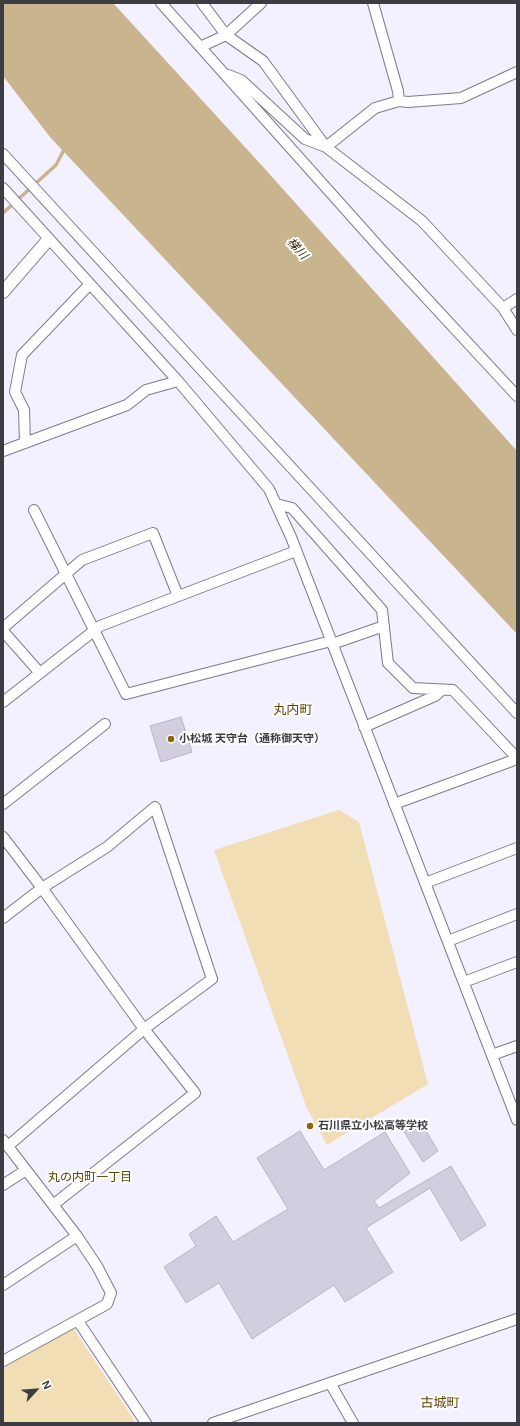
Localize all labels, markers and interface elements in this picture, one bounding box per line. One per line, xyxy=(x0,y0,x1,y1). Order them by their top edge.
water label: 梯川 xyxy=(284,235,310,263)
district label: 丸内町 xyxy=(274,702,312,718)
place label: 小松城 天守台（通称御天守） xyxy=(179,732,325,746)
marker: 小松城 天守台（通称御天守） xyxy=(166,734,176,744)
place label: 石川県立小松高等学校 xyxy=(318,1119,428,1133)
marker: 石川県立小松高等学校 xyxy=(305,1121,315,1131)
district label: 丸の内町一丁目 xyxy=(48,1171,132,1185)
north arrow xyxy=(16,1370,56,1410)
text: N xyxy=(40,1379,54,1391)
district label: 古城町 xyxy=(421,1395,459,1411)

